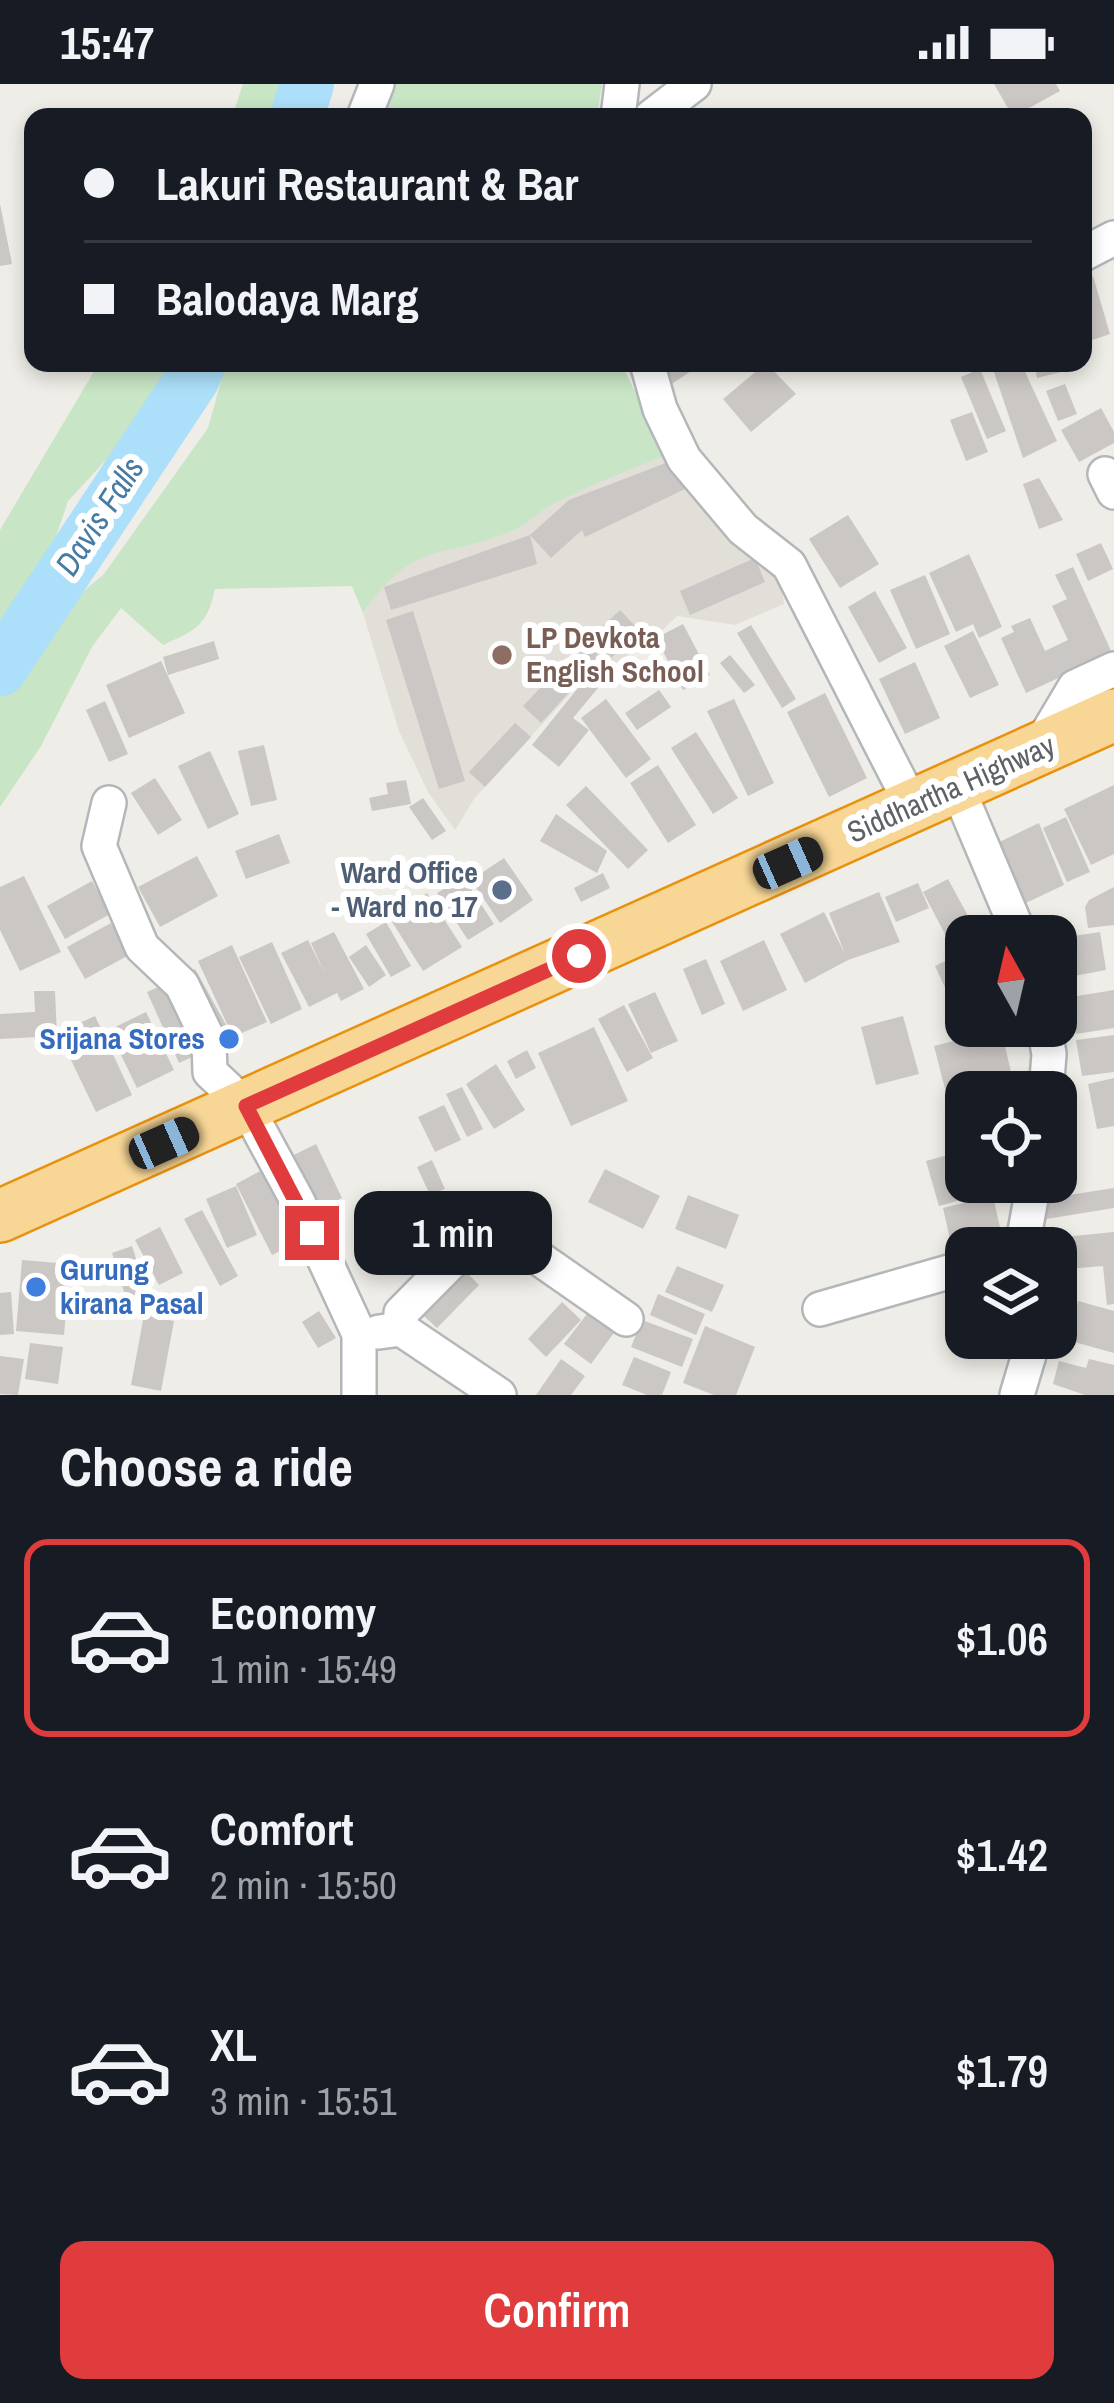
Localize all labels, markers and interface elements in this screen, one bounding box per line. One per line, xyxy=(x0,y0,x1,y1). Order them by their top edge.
text: 15:47 xyxy=(60,12,154,73)
text: Lakuri Restaurant & Bar xyxy=(156,153,578,214)
text: Balodaya Marg xyxy=(156,268,419,329)
water label: Davis Falls xyxy=(44,448,154,584)
place label: LP Devkota English School xyxy=(526,617,704,691)
marker: LP Devkota English School xyxy=(489,642,515,668)
street label: Siddhartha Highway xyxy=(841,724,1061,852)
car xyxy=(748,832,828,894)
place label: Ward Office - Ward no 17 xyxy=(331,852,478,926)
marker: Ward Office - Ward no 17 xyxy=(489,877,515,903)
north arrow xyxy=(945,915,1077,1047)
map controls xyxy=(945,915,1077,1359)
route start xyxy=(552,929,606,983)
place label: Srijana Stores xyxy=(40,1018,205,1058)
marker: Srijana Stores xyxy=(216,1026,242,1052)
button: locate xyxy=(945,1071,1077,1203)
car xyxy=(124,1112,204,1174)
callout: 1 min xyxy=(354,1191,552,1275)
route end xyxy=(285,1206,339,1260)
text: 1 min xyxy=(412,1207,494,1259)
button: layers xyxy=(945,1227,1077,1359)
place label: Gurung kirana Pasal xyxy=(60,1249,204,1323)
marker: Gurung kirana Pasal xyxy=(23,1274,49,1300)
text: Choose a ride xyxy=(60,1430,353,1503)
text: Economy xyxy=(210,1582,376,1643)
icon: car xyxy=(66,1584,174,1692)
text: $1.06 xyxy=(956,1608,1048,1669)
text: 1 min · 15:49 xyxy=(210,1643,397,1695)
text: Comfort xyxy=(210,1798,353,1859)
icon: car xyxy=(66,1800,174,1908)
text: $1.42 xyxy=(956,1824,1048,1885)
text: 2 min · 15:50 xyxy=(210,1859,397,1911)
text: XL xyxy=(210,2014,257,2075)
icon: car xyxy=(66,2016,174,2124)
text: $1.79 xyxy=(956,2040,1048,2101)
text: 3 min · 15:51 xyxy=(210,2075,397,2127)
button: Confirm xyxy=(60,2241,1054,2379)

